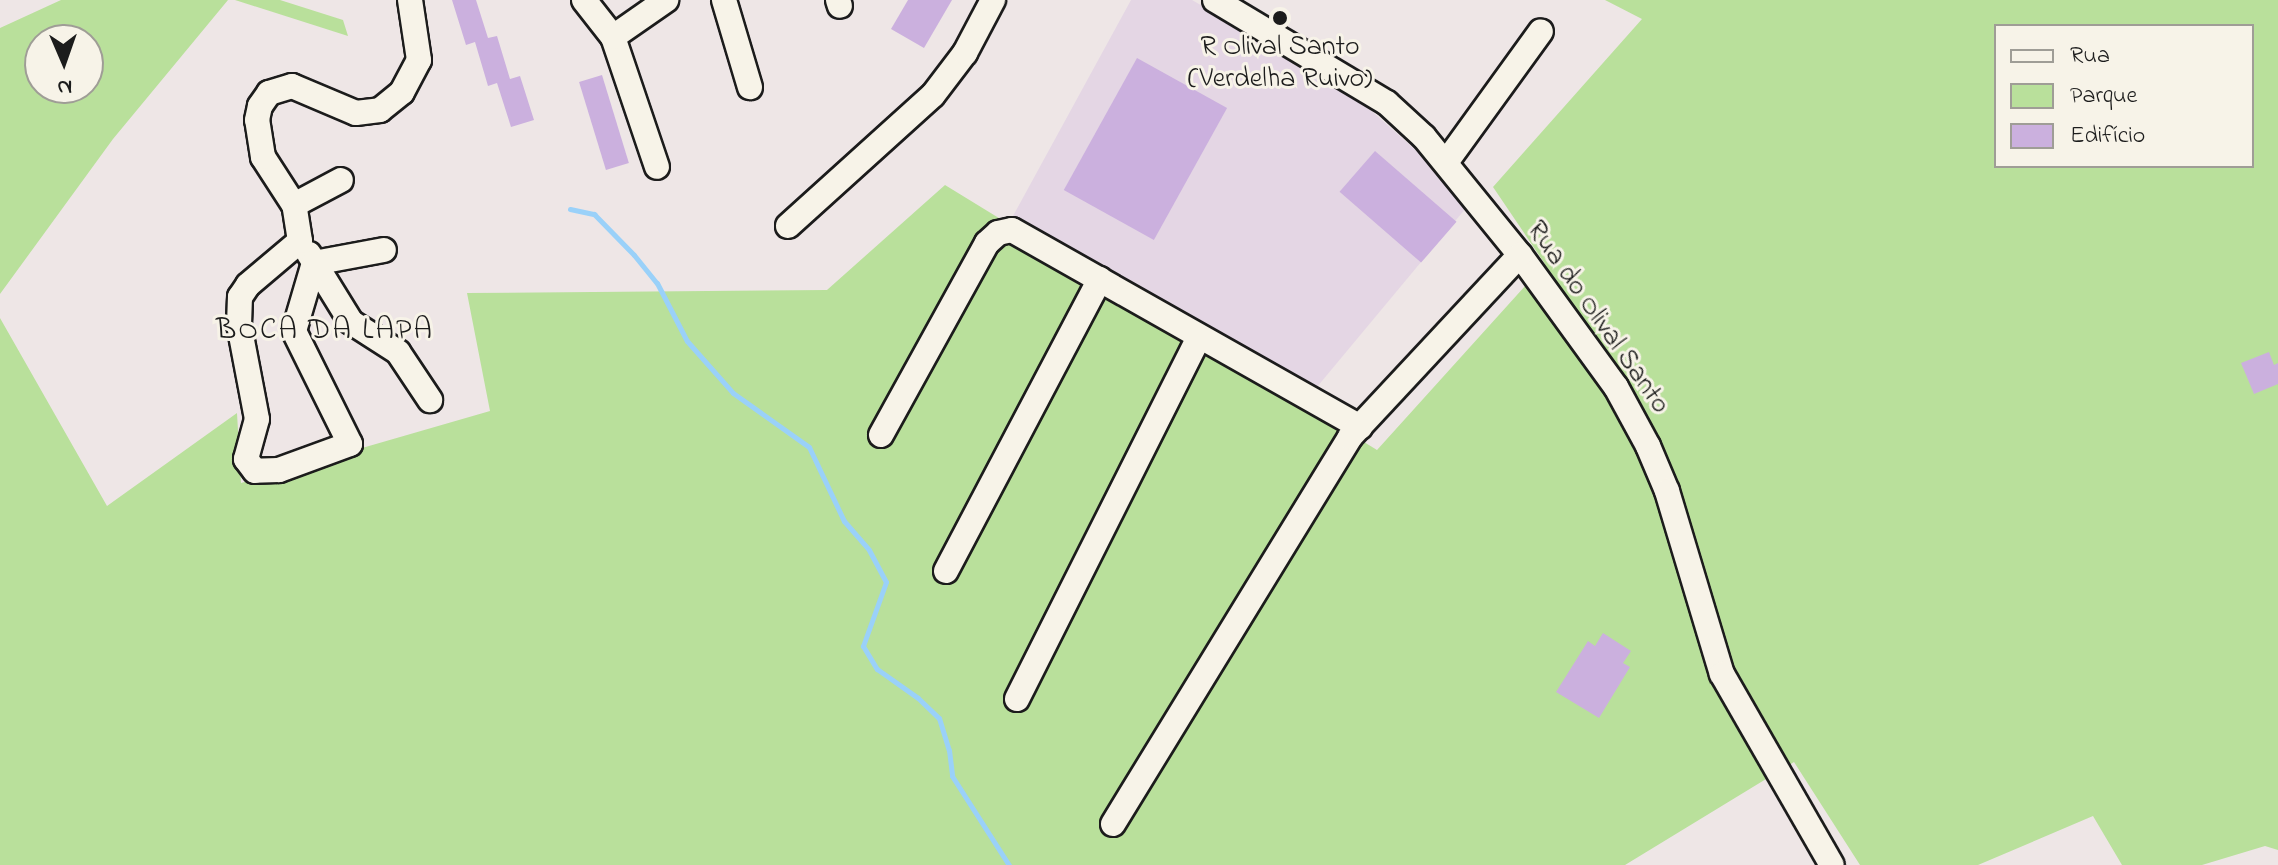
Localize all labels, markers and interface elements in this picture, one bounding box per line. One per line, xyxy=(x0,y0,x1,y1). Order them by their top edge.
marker: R Olival Santo (Verdelha Ruivo) xyxy=(1271,9,1289,27)
north arrow xyxy=(24,24,104,104)
legend xyxy=(1994,24,2254,168)
place label: R Olival Santo (Verdelha Ruivo) xyxy=(1188,31,1372,97)
text: Rua xyxy=(2070,39,2110,74)
text: N xyxy=(57,70,73,102)
text: Parque xyxy=(2070,79,2137,114)
text: Edifício xyxy=(2070,119,2145,154)
street label: Rua do Olival Santo xyxy=(1518,215,1676,421)
district label: BOCA DA LAPA xyxy=(216,313,434,349)

